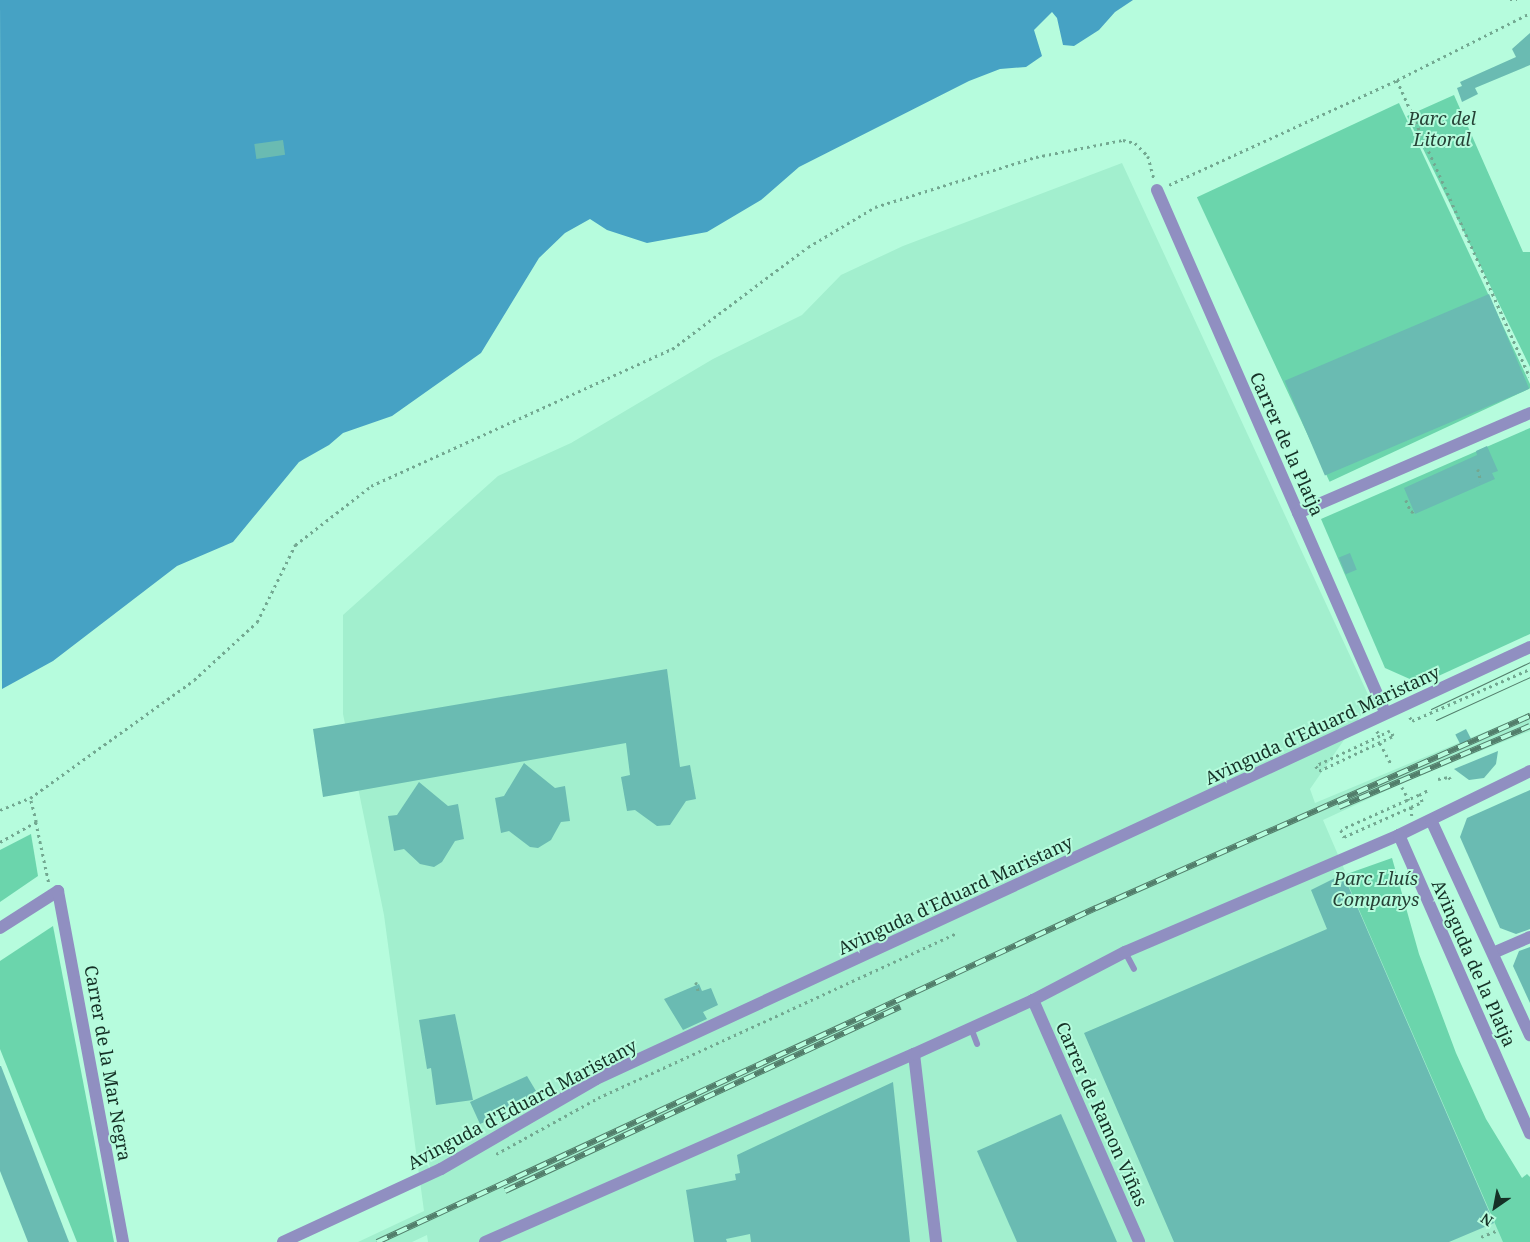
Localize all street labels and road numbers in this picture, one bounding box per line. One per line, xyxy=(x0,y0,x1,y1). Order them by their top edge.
street label: Carrer de la Platja xyxy=(1246,369,1328,519)
street label: Avinguda d'Eduard Maristany xyxy=(1201,661,1443,789)
street label: Avinguda d'Eduard Maristany xyxy=(834,831,1076,959)
street label: Avinguda de la Platja xyxy=(1427,876,1521,1050)
street label: Carrer de la Mar Negra xyxy=(80,964,136,1162)
street label: Carrer de Ramon Viñas xyxy=(1052,1018,1152,1210)
street label: Avinguda d'Eduard Maristany xyxy=(404,1034,640,1174)

